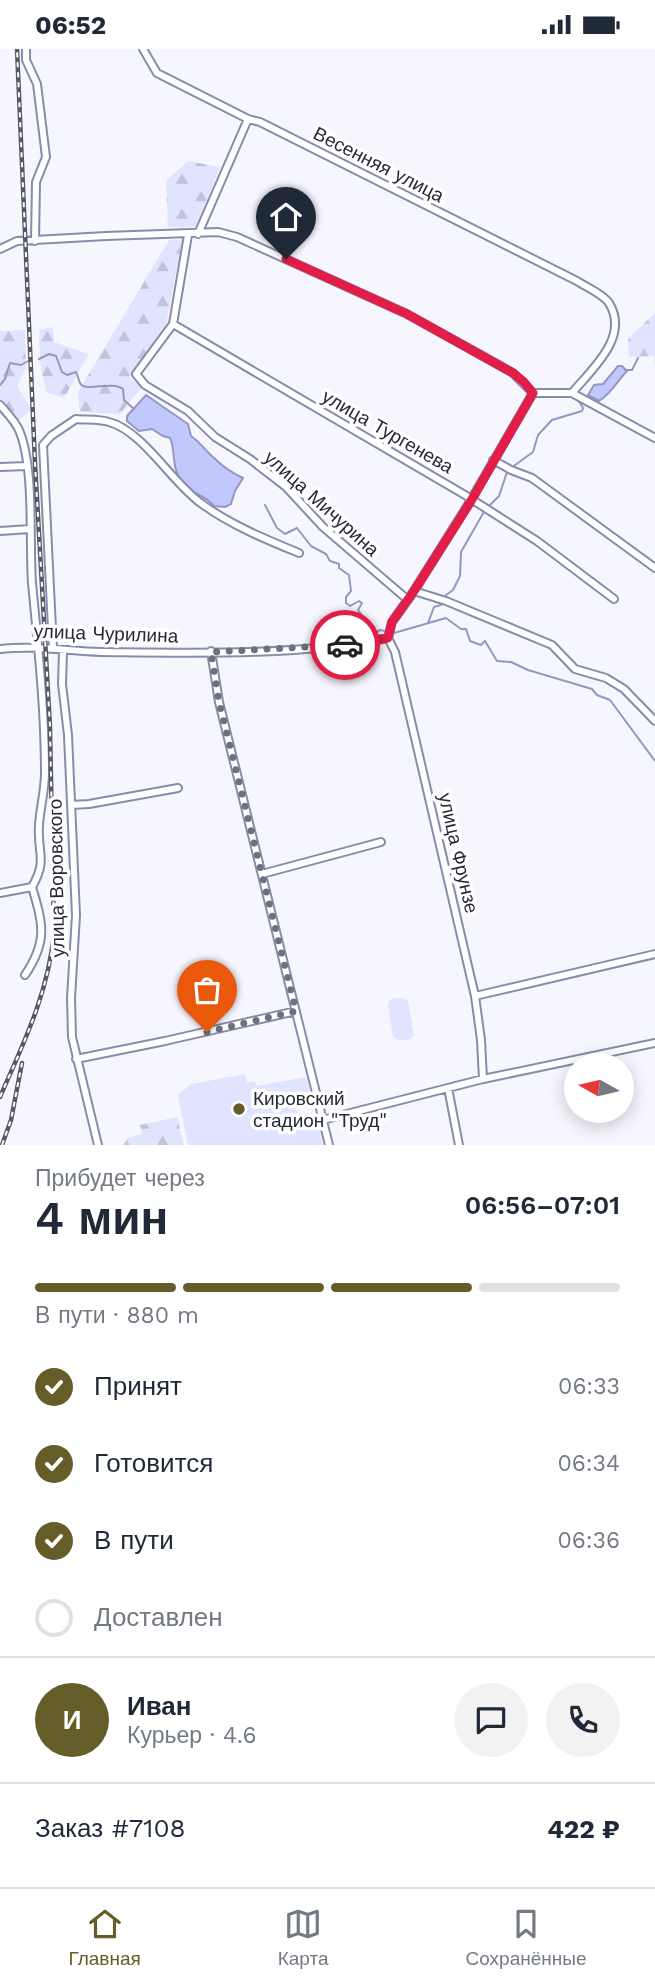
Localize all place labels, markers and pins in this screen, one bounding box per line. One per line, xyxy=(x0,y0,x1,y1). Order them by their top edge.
pin xyxy=(256,187,316,259)
pin xyxy=(177,960,237,1032)
place label: Кировский стадион "Труд" xyxy=(253,1087,387,1132)
marker: Кировский стадион "Труд" xyxy=(231,1101,247,1117)

